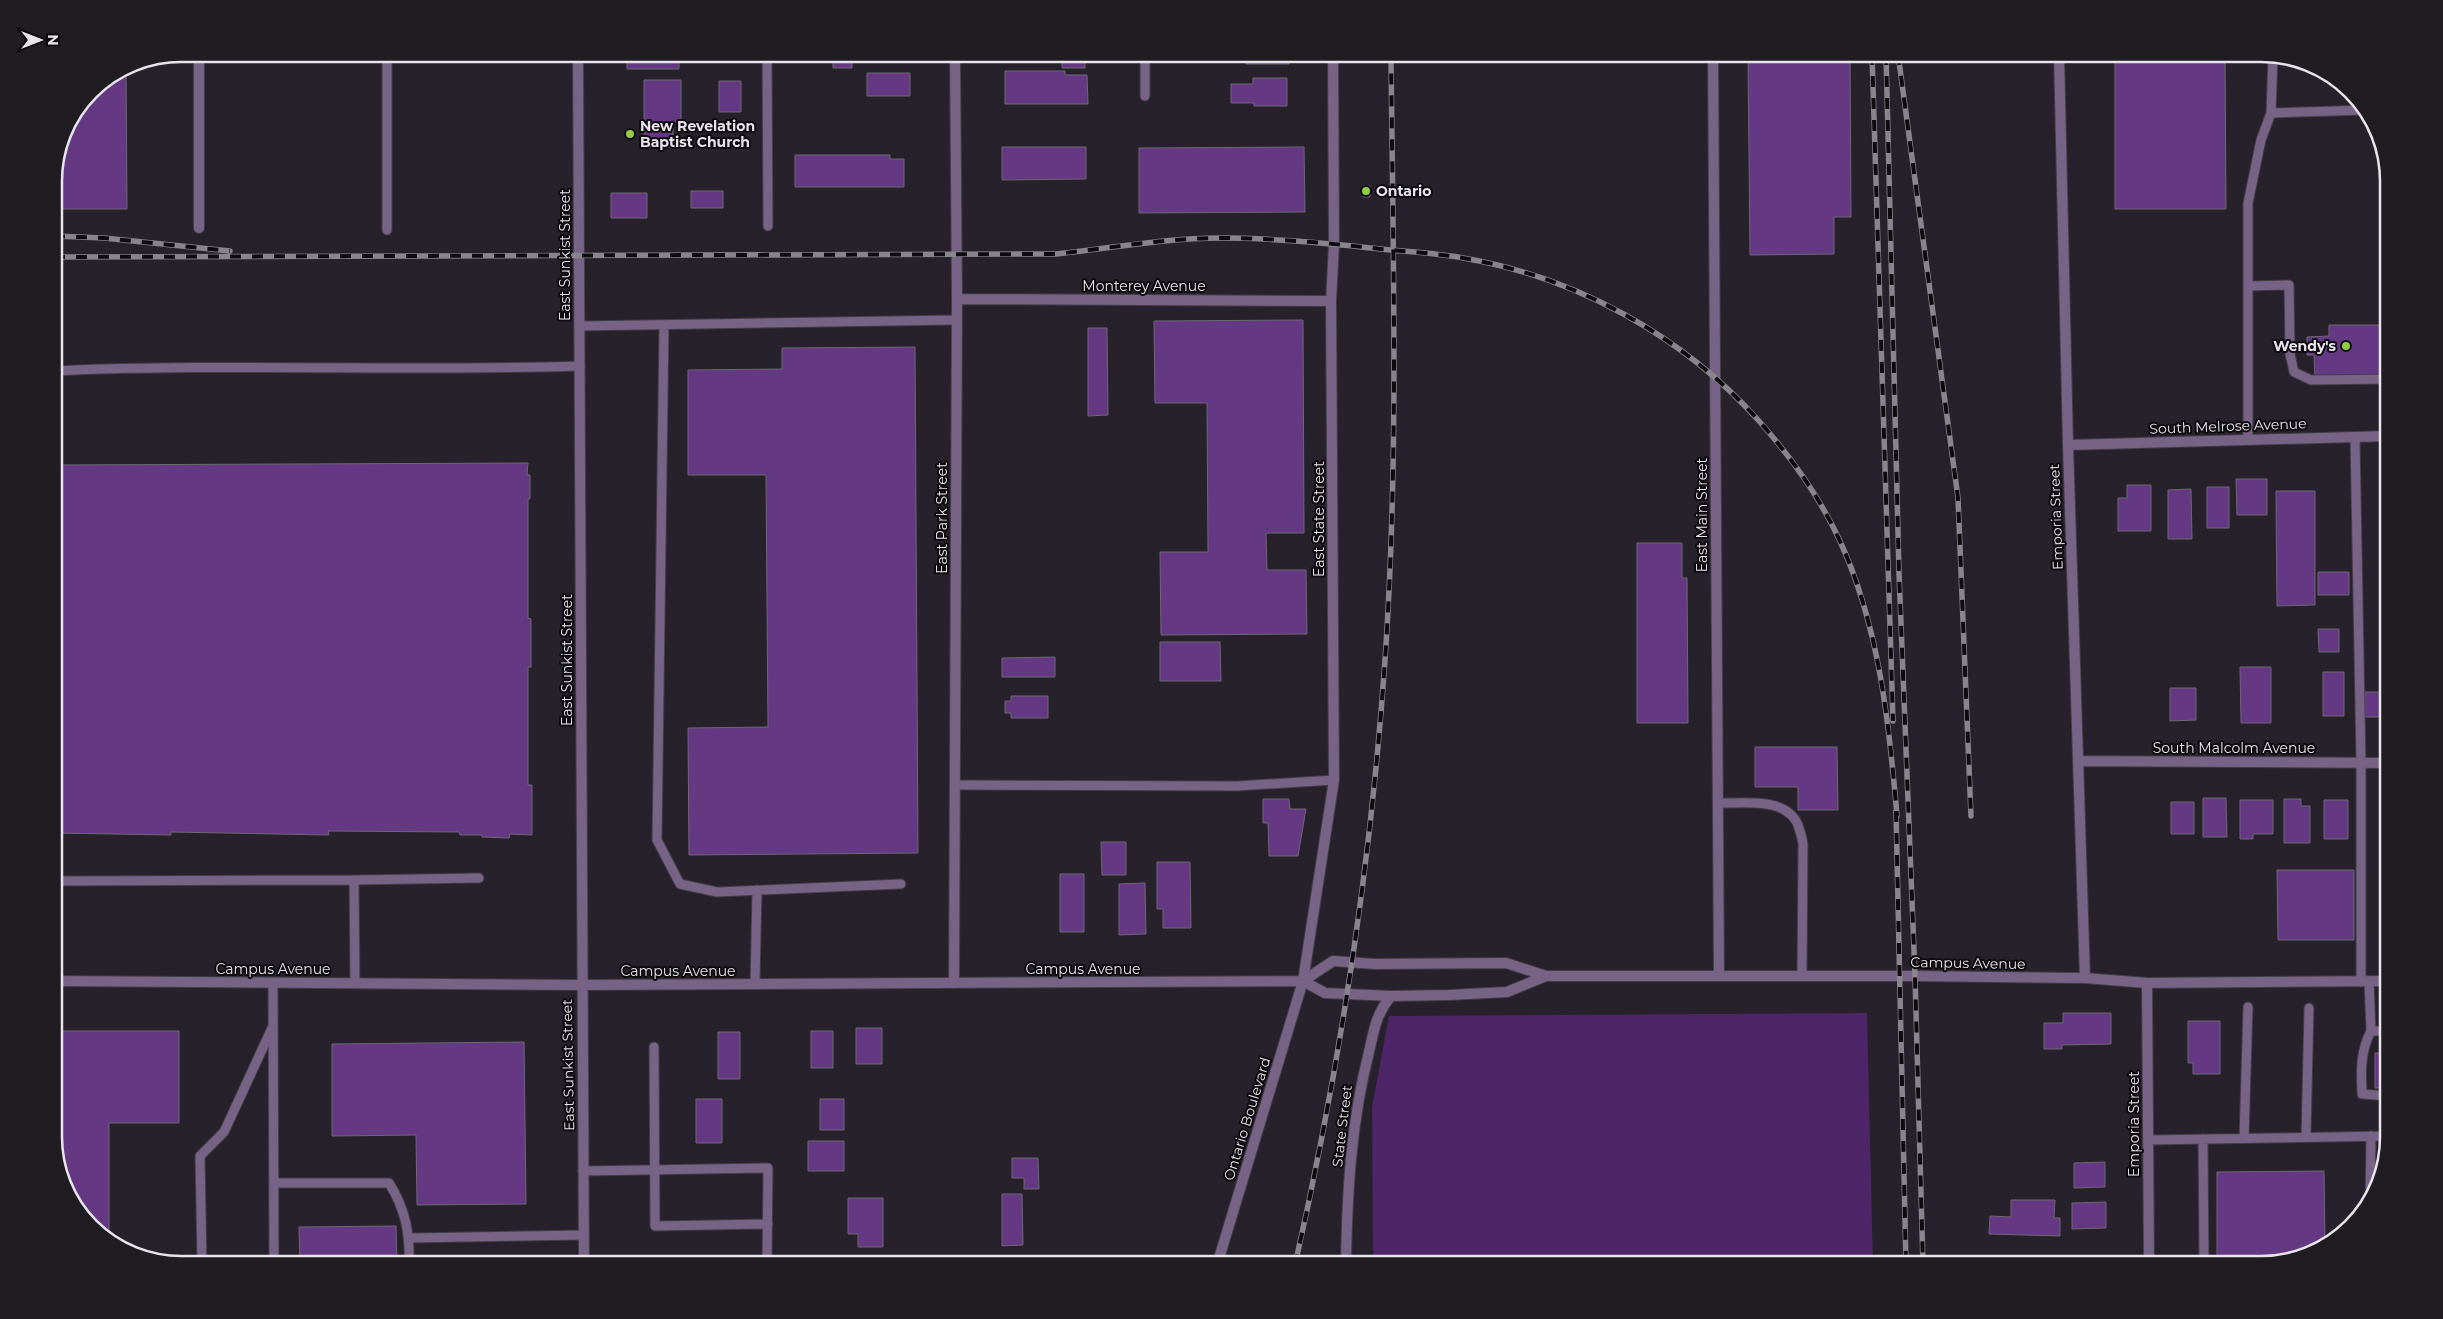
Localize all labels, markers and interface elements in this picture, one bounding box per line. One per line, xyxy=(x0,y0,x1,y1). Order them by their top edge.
north arrow xyxy=(15,15,65,65)
text: N xyxy=(44,34,62,46)
place label: New Revelation Baptist Church xyxy=(640,117,755,151)
marker: New Revelation Baptist Church xyxy=(624,128,636,140)
place label: Ontario xyxy=(1376,182,1431,200)
marker: Ontario xyxy=(1360,185,1372,197)
street label: East Sunkist Street xyxy=(556,189,574,321)
street label: Monterey Avenue xyxy=(1082,277,1206,295)
place label: Wendy's xyxy=(2273,337,2337,355)
marker: Wendy's xyxy=(2340,340,2352,352)
street label: South Melrose Avenue xyxy=(2149,414,2307,438)
street label: East Main Street xyxy=(1693,457,1711,572)
street label: East State Street xyxy=(1310,461,1328,577)
street label: East Park Street xyxy=(933,462,951,574)
street label: Emporia Street xyxy=(2045,463,2067,570)
street label: East Sunkist Street xyxy=(558,594,576,726)
street label: South Malcolm Avenue xyxy=(2153,739,2315,757)
street label: Campus Avenue xyxy=(1910,953,2026,973)
street label: Campus Avenue xyxy=(215,960,331,978)
street label: Campus Avenue xyxy=(1025,960,1141,978)
street label: Campus Avenue xyxy=(620,962,736,980)
street label: East Sunkist Street xyxy=(558,999,578,1131)
street label: Ontario Boulevard xyxy=(1220,1055,1274,1183)
street label: Emporia Street xyxy=(2125,1071,2143,1177)
street label: State Street xyxy=(1328,1084,1356,1168)

